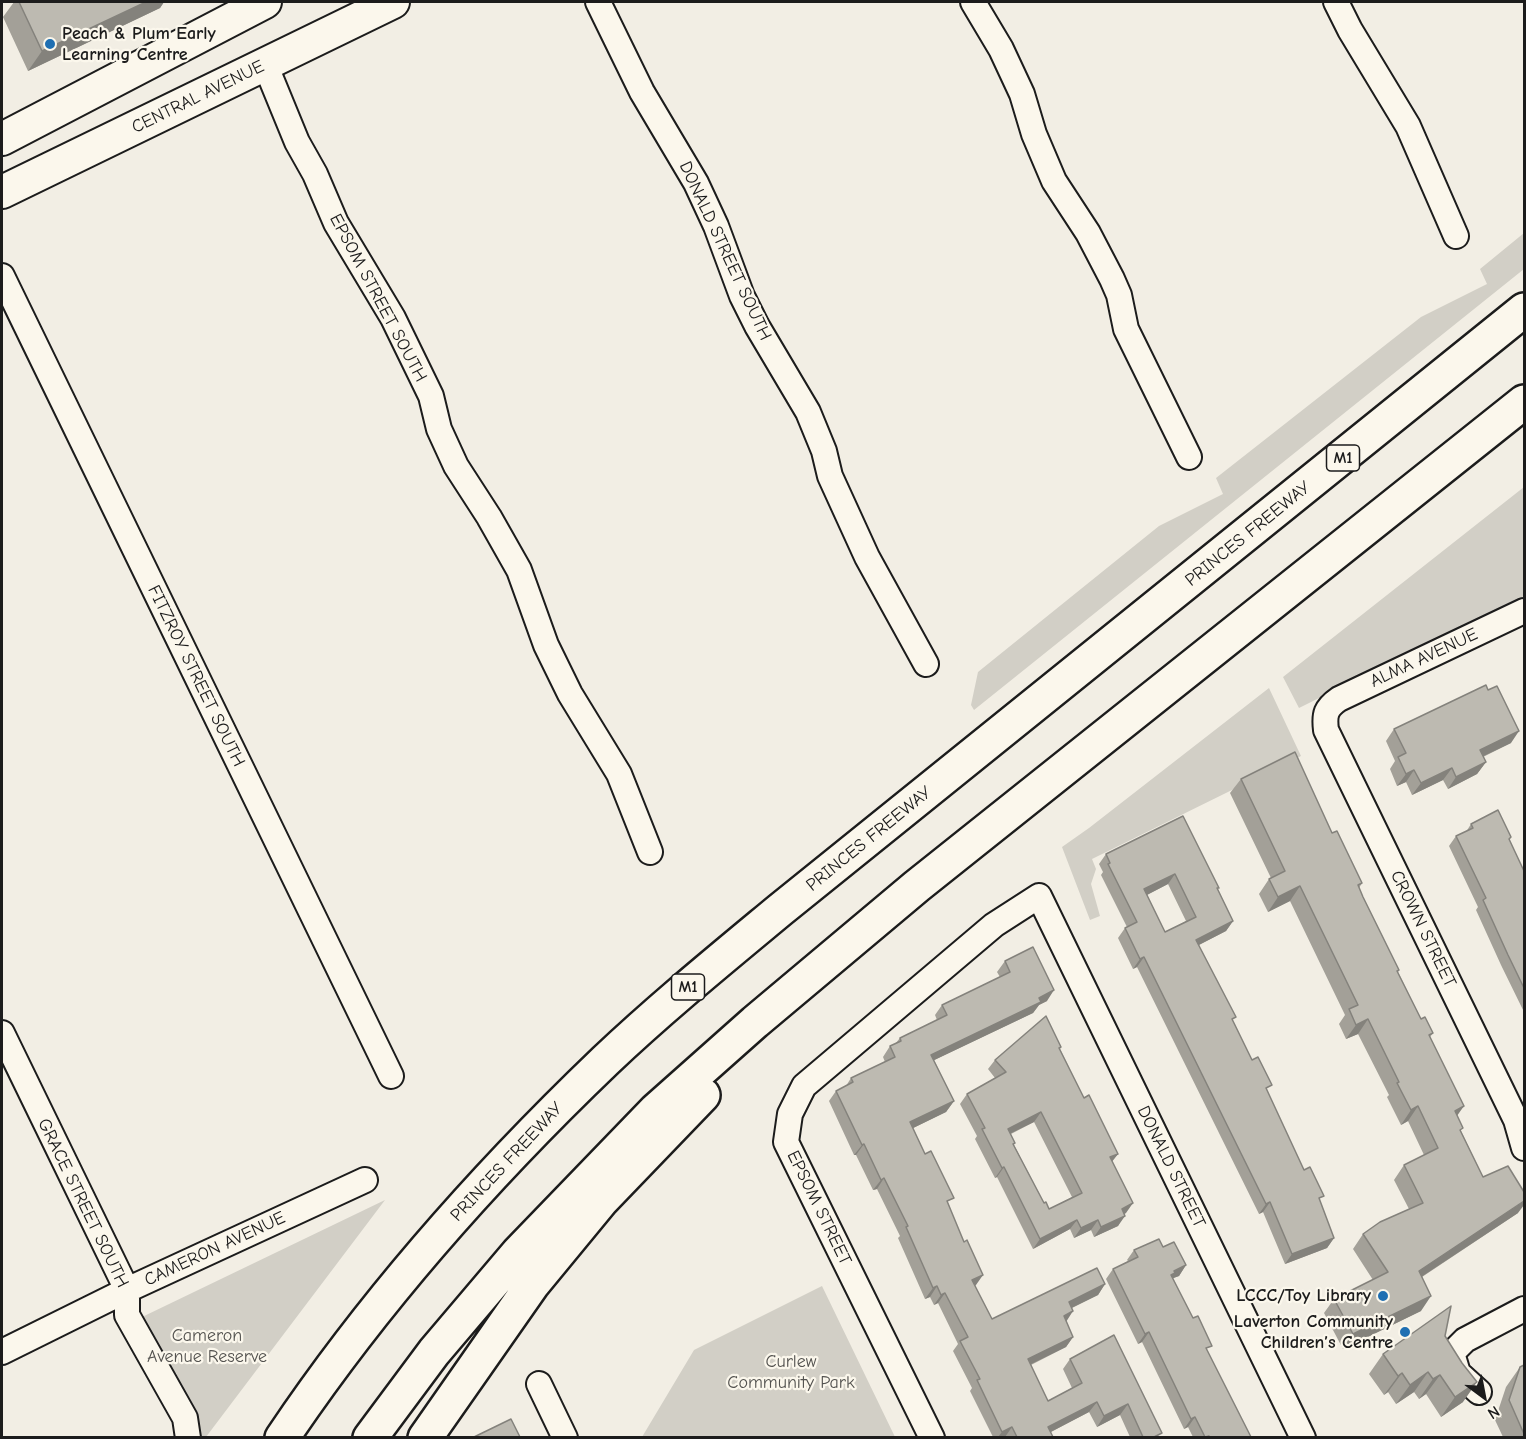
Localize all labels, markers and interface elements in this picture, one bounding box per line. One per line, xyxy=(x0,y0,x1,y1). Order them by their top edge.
place label: Peach & Plum Early Learning Centre xyxy=(62,23,216,66)
marker: Peach & Plum Early Learning Centre xyxy=(43,37,57,51)
street label: CENTRAL AVENUE xyxy=(128,56,268,138)
street label: DONALD STREET SOUTH xyxy=(674,158,776,344)
street label: EPSOM STREET SOUTH xyxy=(325,210,431,386)
road number: M1 xyxy=(1326,445,1360,471)
street label: PRINCES FREEWAY xyxy=(1181,477,1315,591)
street label: FITZROY STREET SOUTH xyxy=(143,582,249,770)
street label: ALMA AVENUE xyxy=(1367,624,1481,692)
street label: PRINCES FREEWAY xyxy=(802,782,936,896)
street label: CROWN STREET xyxy=(1385,867,1461,991)
road number: M1 xyxy=(672,974,704,1000)
street label: PRINCES FREEWAY xyxy=(446,1098,568,1226)
street label: DONALD STREET xyxy=(1132,1103,1210,1231)
street label: GRACE STREET SOUTH xyxy=(33,1115,133,1291)
street label: EPSOM STREET xyxy=(782,1147,856,1269)
street label: CAMERON AVENUE xyxy=(141,1207,289,1291)
place label: LCCC/Toy Library xyxy=(1236,1285,1371,1307)
marker: LCCC/Toy Library xyxy=(1376,1289,1390,1303)
place label: Laverton Community Children’s Centre xyxy=(1234,1311,1393,1354)
park label: Cameron Avenue Reserve xyxy=(147,1325,267,1368)
marker: Laverton Community Children’s Centre xyxy=(1398,1325,1412,1339)
park label: Curlew Community Park xyxy=(727,1351,855,1394)
north arrow xyxy=(1454,1367,1514,1427)
text: N xyxy=(1484,1402,1503,1423)

